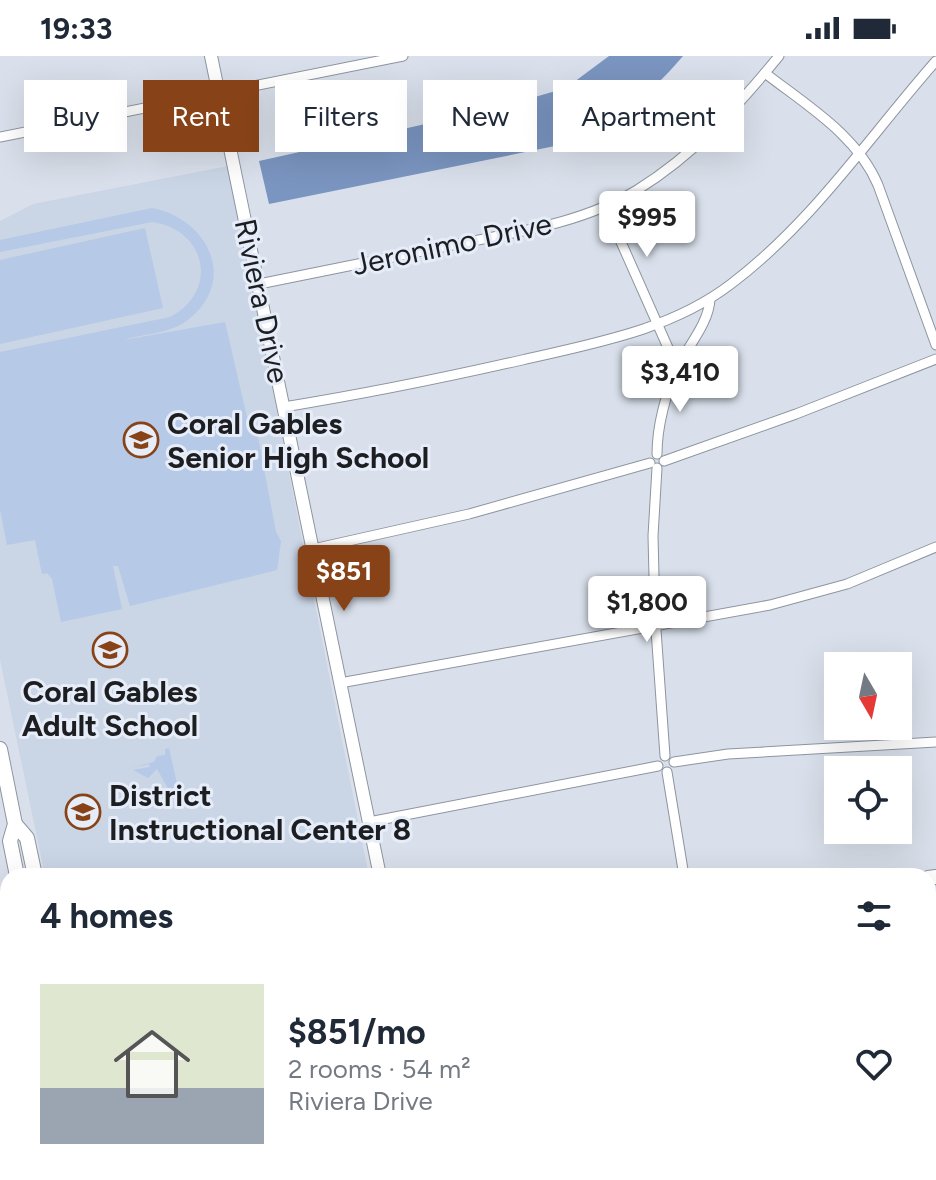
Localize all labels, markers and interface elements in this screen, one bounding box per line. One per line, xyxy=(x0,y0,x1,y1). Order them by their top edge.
text: 19:33 xyxy=(40,10,112,47)
chip: Buy xyxy=(24,80,127,152)
chip: Rent xyxy=(143,80,259,152)
chip: Filters xyxy=(275,80,407,152)
chip: New xyxy=(423,80,537,152)
chip: Apartment xyxy=(553,80,744,152)
pin: $995 xyxy=(600,191,694,259)
text: $995 xyxy=(617,201,677,233)
street label: Jeronimo Drive xyxy=(349,205,555,283)
street label: Riviera Drive xyxy=(227,216,297,386)
pin: $3,410 xyxy=(615,346,745,414)
text: $3,410 xyxy=(640,356,720,388)
place label: Coral Gables Senior High School xyxy=(167,405,429,476)
school or university icon: Coral Gables Senior High School xyxy=(122,421,160,459)
pin: $851 xyxy=(297,545,391,613)
text: $851 xyxy=(316,555,372,587)
pin: $1,800 xyxy=(582,576,712,644)
text: $1,800 xyxy=(606,586,688,618)
school or university icon: Coral Gables Adult School xyxy=(91,631,129,669)
north arrow xyxy=(824,652,912,740)
map controls xyxy=(824,652,912,844)
place label: Coral Gables Adult School xyxy=(22,673,198,744)
button: locate xyxy=(824,756,912,844)
place label: District Instructional Center 8 xyxy=(109,777,411,848)
school or university icon: District Instructional Center 8 xyxy=(64,793,102,831)
icon: filters xyxy=(852,894,896,938)
text: 4 homes xyxy=(40,896,173,937)
text: $851/mo xyxy=(288,1012,426,1053)
icon: home xyxy=(104,1016,200,1112)
icon: heart xyxy=(852,1042,896,1086)
text: 2 rooms · 54 m² xyxy=(288,1053,471,1085)
text: Riviera Drive xyxy=(288,1085,433,1117)

